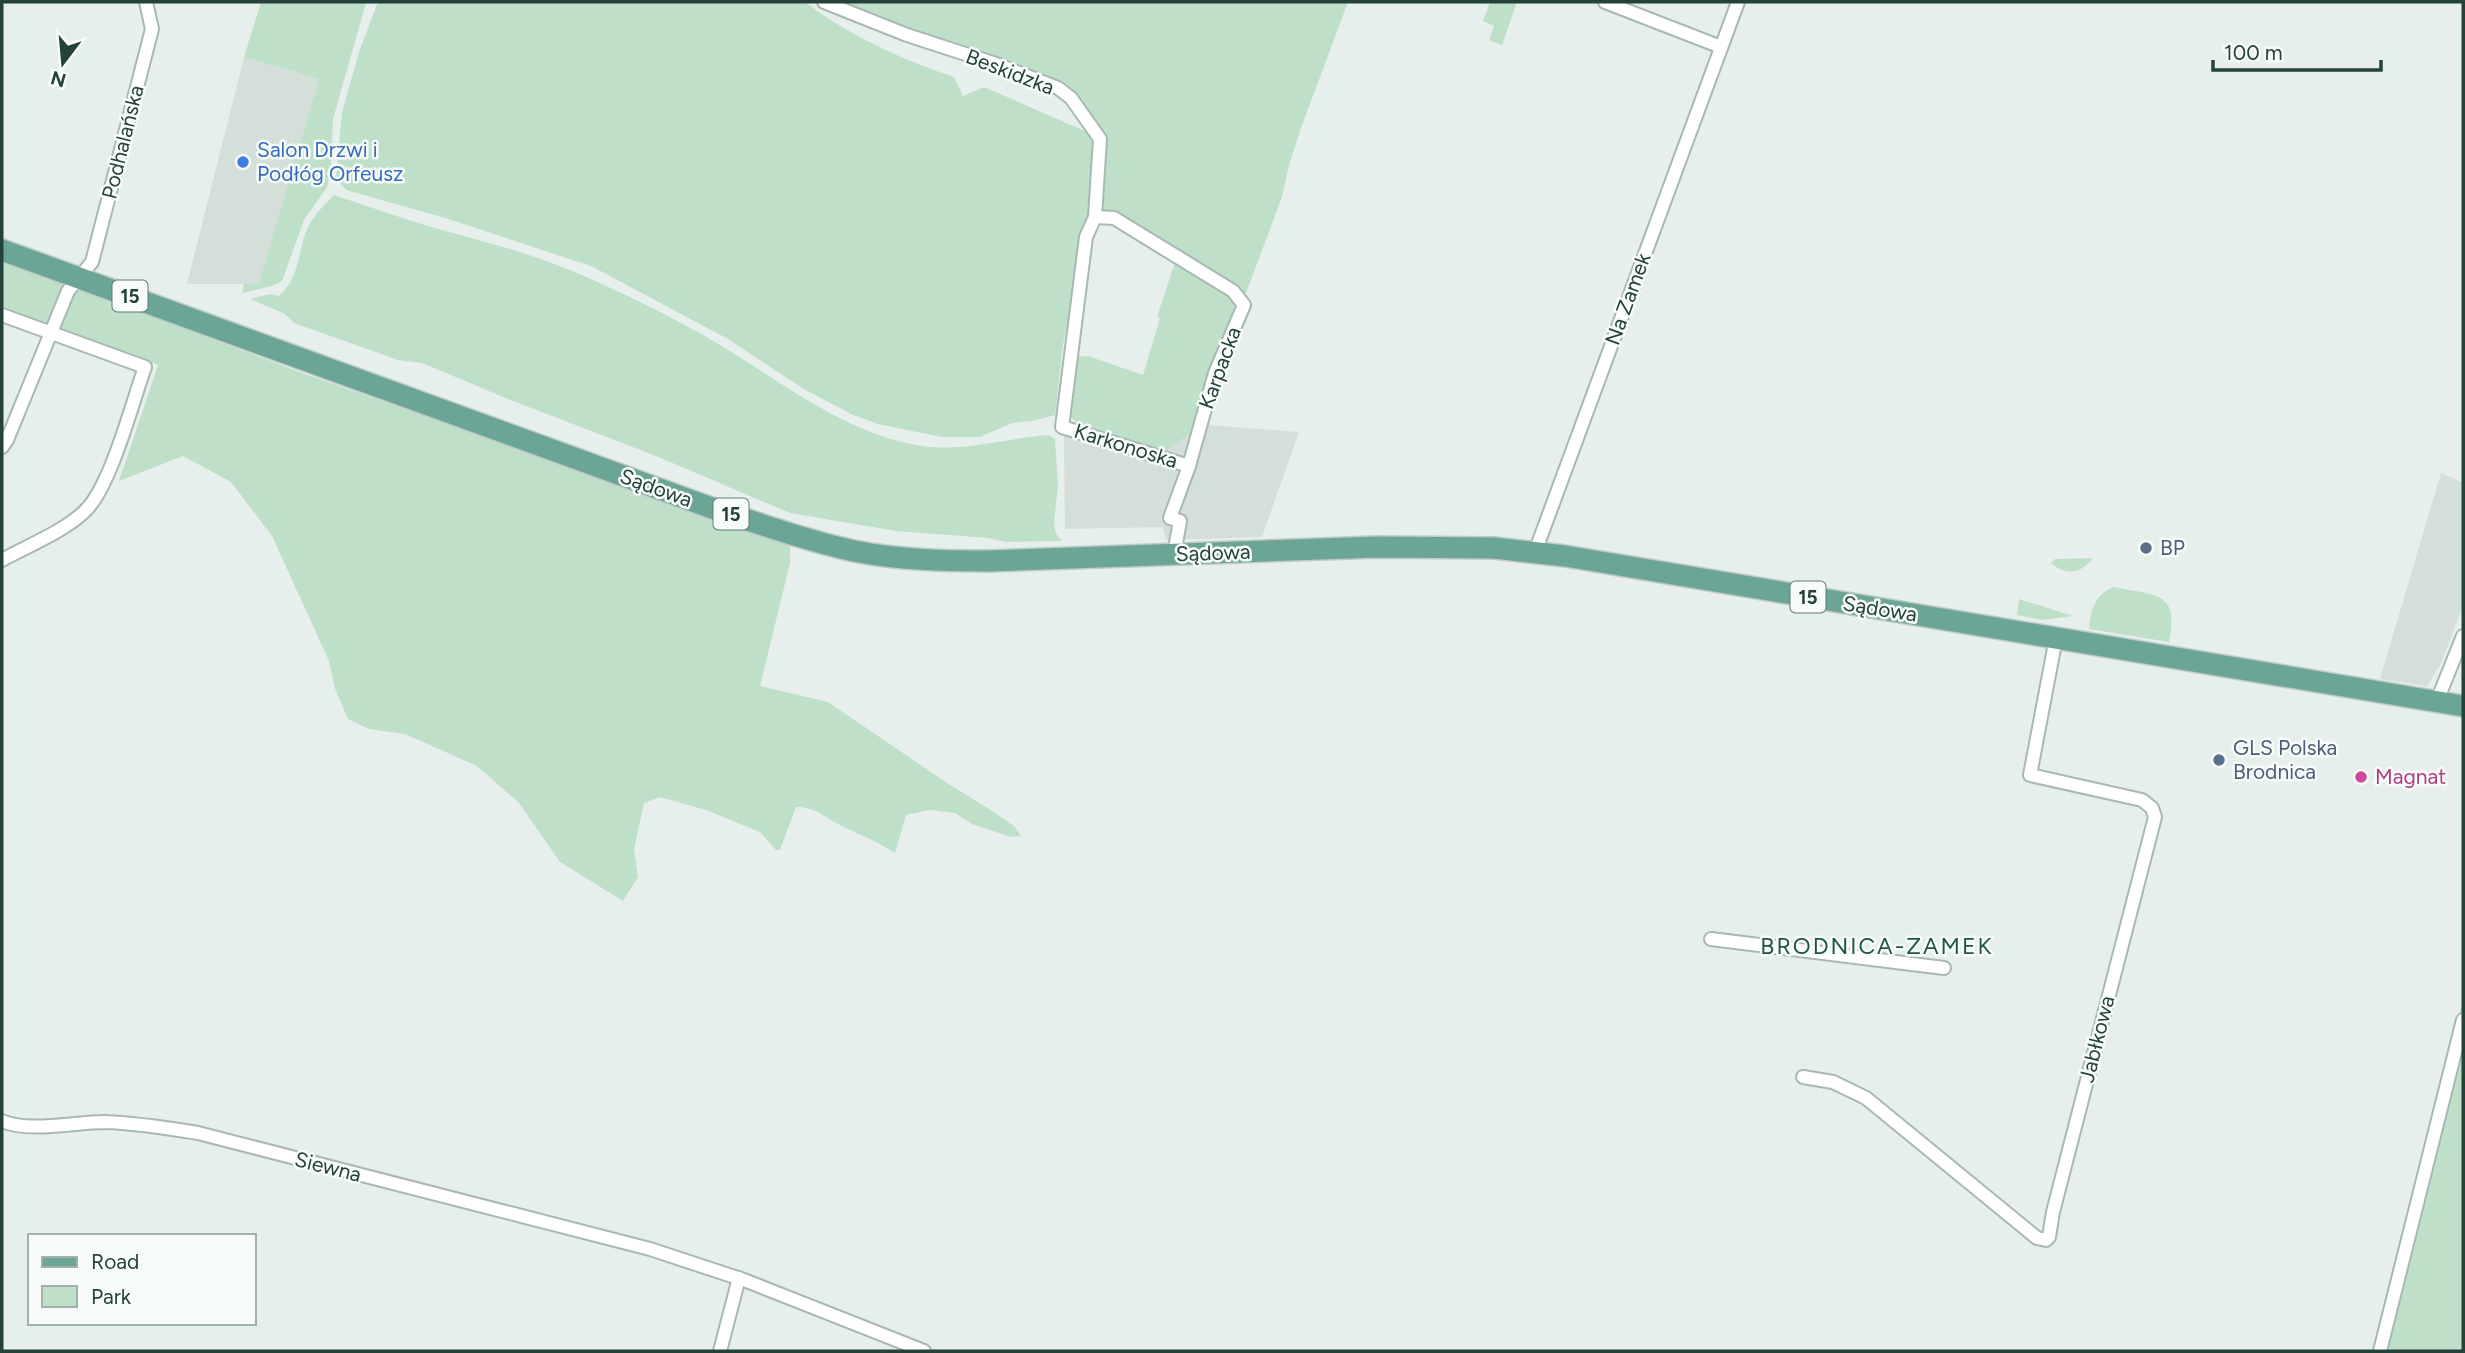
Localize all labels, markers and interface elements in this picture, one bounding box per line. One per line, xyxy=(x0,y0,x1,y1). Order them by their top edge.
north arrow xyxy=(28,28,98,98)
scale bar xyxy=(2213,28,2381,72)
text: 100 m xyxy=(2224,40,2283,65)
street label: Beskidzka xyxy=(963,43,1058,100)
text: N xyxy=(48,66,69,92)
street label: Podhalańska xyxy=(96,82,149,201)
place label: Salon Drzwi i Podłóg Orfeusz xyxy=(257,137,403,186)
marker: Salon Drzwi i Podłóg Orfeusz xyxy=(235,154,251,170)
street label: Na Zamek xyxy=(1599,249,1656,348)
road number: 15 xyxy=(113,280,148,312)
street label: Karpacka xyxy=(1193,323,1246,412)
street label: Karkonoska xyxy=(1071,418,1181,473)
street label: Sądowa xyxy=(617,463,696,512)
road number: 15 xyxy=(714,499,748,530)
place label: BP xyxy=(2160,535,2185,560)
street label: Sądowa xyxy=(1175,539,1251,566)
marker: BP xyxy=(2138,540,2154,556)
road number: 15 xyxy=(1790,582,1826,612)
street label: Sądowa xyxy=(1841,590,1919,627)
place label: GLS Polska Brodnica xyxy=(2233,735,2337,784)
marker: GLS Polska Brodnica xyxy=(2211,752,2227,768)
place label: Magnat xyxy=(2375,764,2446,789)
marker: Magnat xyxy=(2353,769,2369,785)
district label: BRODNICA-ZAMEK xyxy=(1760,932,1994,960)
street label: Jabłkowa xyxy=(2074,993,2119,1085)
street label: Siewna xyxy=(292,1146,364,1187)
legend xyxy=(28,1234,256,1325)
text: Road xyxy=(91,1249,139,1274)
text: Park xyxy=(91,1284,132,1309)

